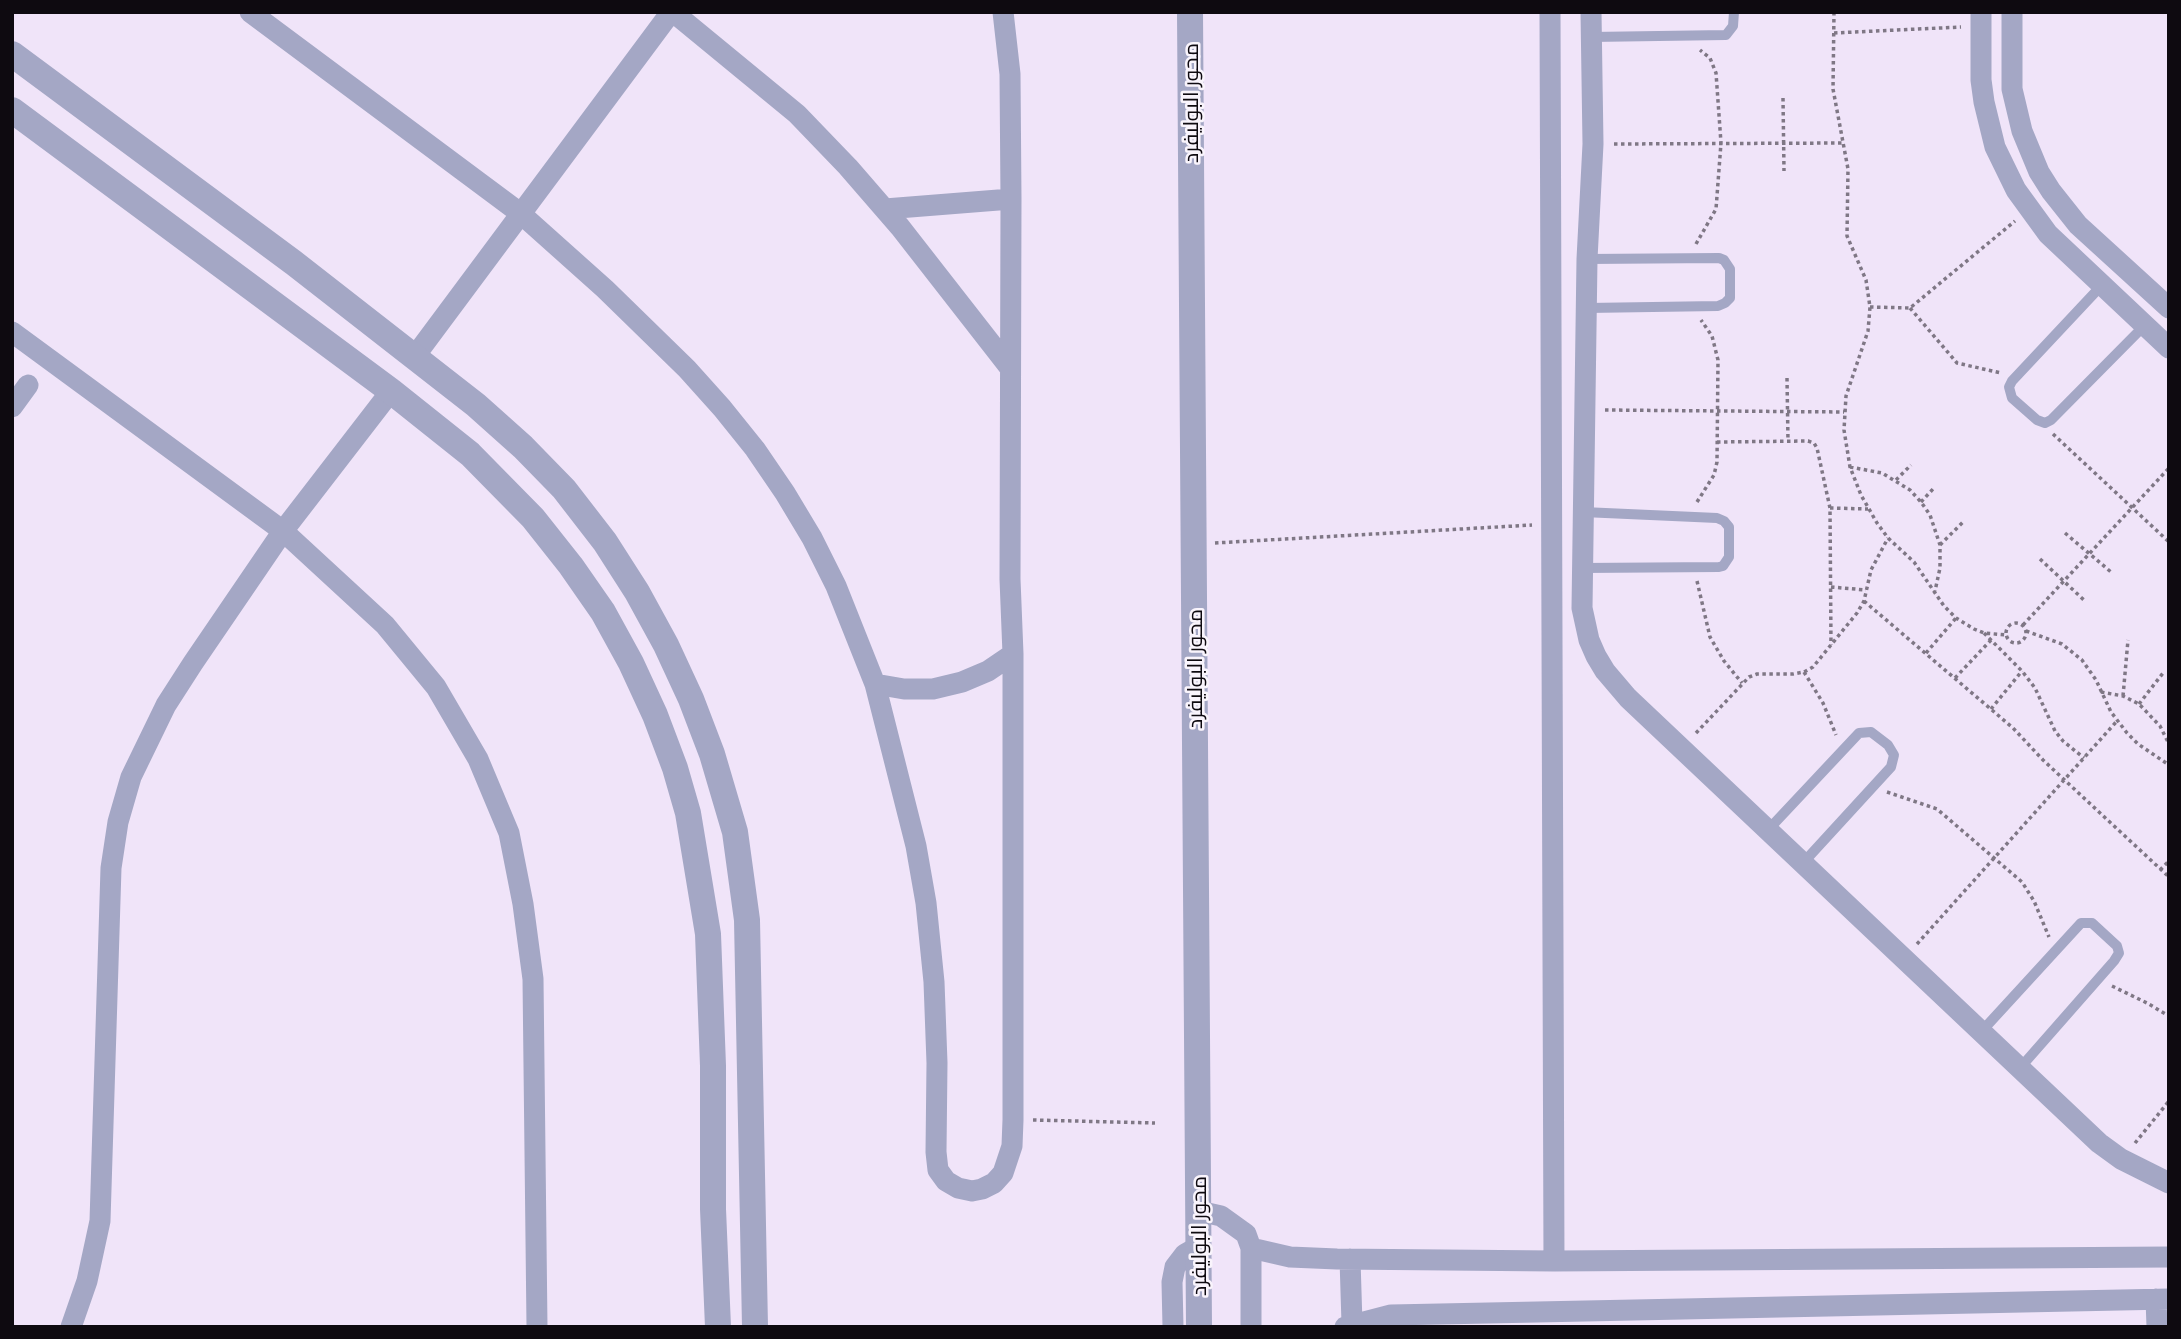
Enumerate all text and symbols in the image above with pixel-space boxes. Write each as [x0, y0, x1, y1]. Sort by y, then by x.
street label: محور البوليفرد [1178, 43, 1204, 163]
street label: محور البوليفرد [1182, 609, 1208, 729]
street label: محور البوليفرد [1186, 1176, 1212, 1296]

